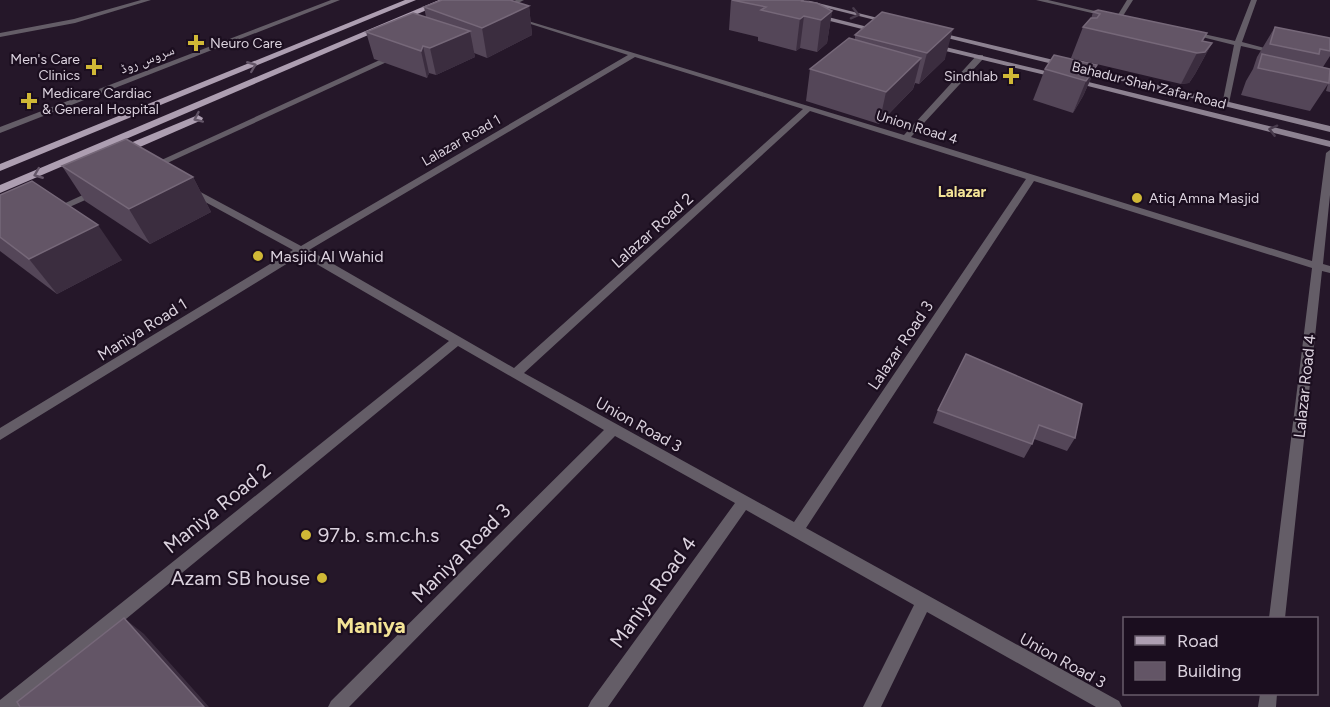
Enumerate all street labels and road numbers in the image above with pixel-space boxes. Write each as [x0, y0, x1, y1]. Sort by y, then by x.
street label: سروس روڈ [118, 41, 177, 78]
street label: Bahadur Shah Zafar Road [1070, 58, 1228, 113]
street label: Union Road 4 [874, 107, 960, 148]
street label: Lalazar Road 1 [419, 111, 504, 170]
street label: Lalazar Road 2 [608, 189, 697, 272]
street label: Maniya Road 1 [94, 294, 191, 365]
street label: Lalazar Road 3 [864, 297, 937, 393]
street label: Lalazar Road 4 [1290, 333, 1319, 439]
street label: Union Road 3 [592, 393, 685, 456]
street label: Maniya Road 2 [159, 458, 275, 558]
street label: Maniya Road 3 [406, 498, 516, 608]
street label: Maniya Road 4 [605, 532, 701, 652]
street label: Union Road 3 [1016, 629, 1109, 692]

